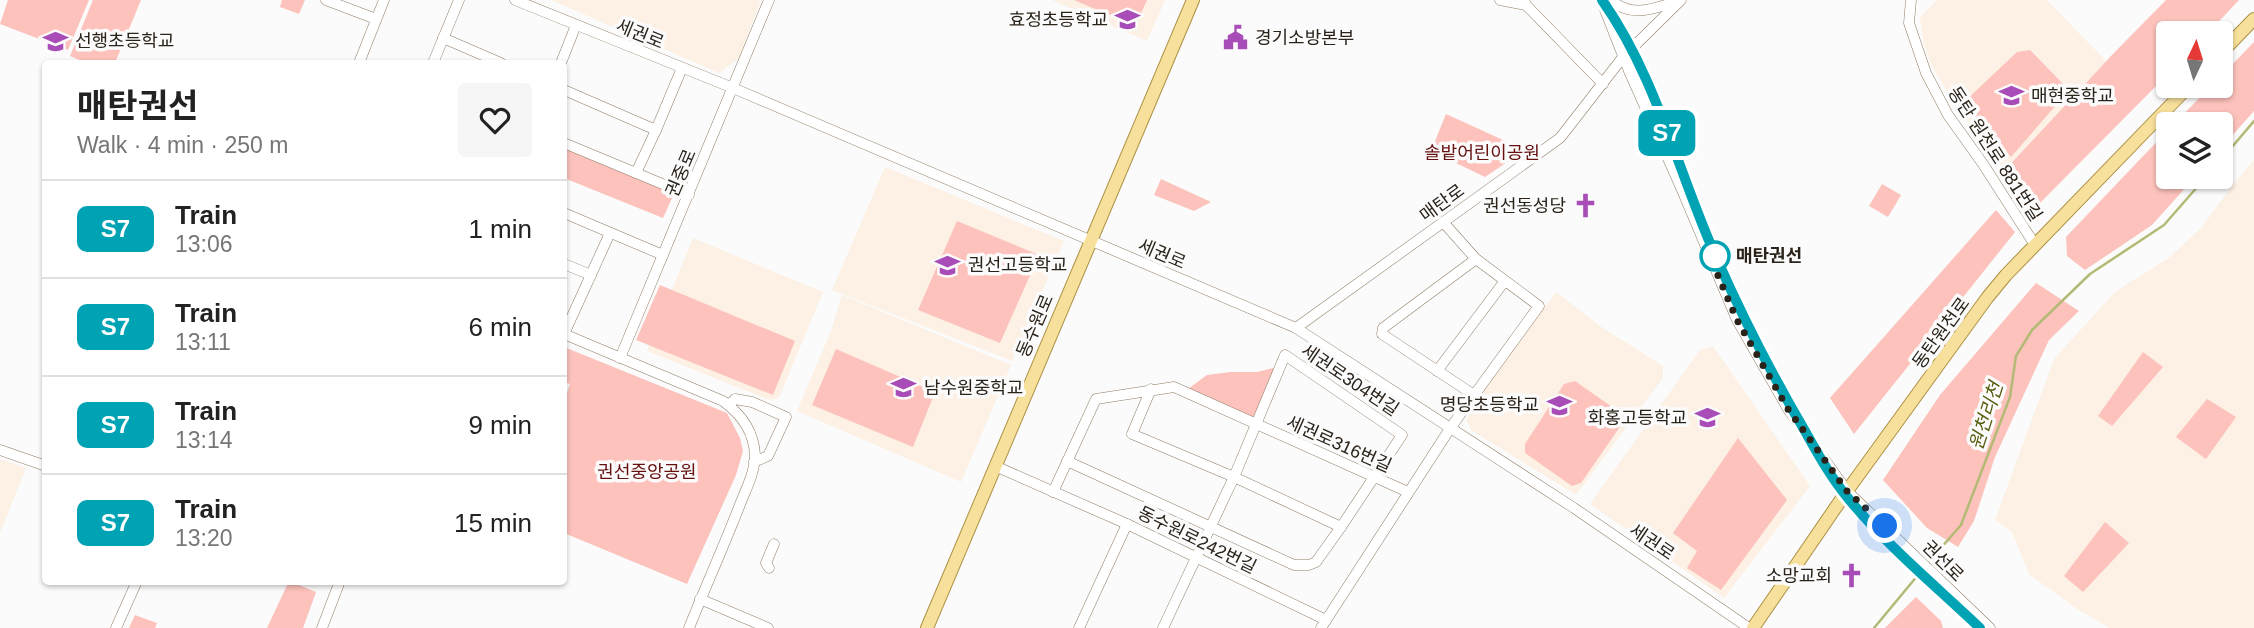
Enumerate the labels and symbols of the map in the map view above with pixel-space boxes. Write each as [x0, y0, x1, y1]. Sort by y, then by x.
school or university icon: 효정초등학교 [1114, 6, 1142, 34]
place label: 효정초등학교 [1009, 10, 1108, 30]
street label: 세권로 [613, 15, 667, 53]
north arrow [2156, 21, 2233, 98]
public building icon: 경기소방본부 [1221, 24, 1249, 52]
school or university icon: 선행초등학교 [41, 27, 69, 55]
place label: 경기소방본부 [1255, 28, 1354, 48]
place label: 선행초등학교 [75, 31, 174, 51]
school or university icon: 매현중학교 [1997, 82, 2025, 110]
street label: 동탄 원천로 881번길 [1944, 83, 2046, 225]
place label: 매현중학교 [2031, 86, 2114, 106]
line badge: S7 [1636, 110, 1698, 156]
park label: 솔밭어린이공원 [1424, 143, 1540, 163]
street label: 권중로 [662, 146, 700, 200]
street label: 매탄로 [1416, 180, 1468, 226]
church icon: 권선동성당 [1572, 192, 1600, 220]
place label: 권선동성당 [1483, 196, 1566, 216]
street label: 세권로 [1135, 235, 1189, 273]
marker: 매탄권선 [1700, 241, 1730, 271]
place label: 매탄권선 [1736, 246, 1802, 266]
school or university icon: 권선고등학교 [934, 251, 962, 279]
place label: 권선고등학교 [968, 255, 1067, 275]
street label: 동수원로 [1013, 292, 1057, 360]
street label: 동탄원천로 [1909, 294, 1973, 372]
street label: 세권로304번길 [1298, 340, 1402, 420]
school or university icon: 남수원중학교 [890, 374, 918, 402]
place label: 남수원중학교 [924, 378, 1023, 398]
water label: 원천리천 [1965, 378, 2007, 452]
school or university icon: 명당초등학교 [1545, 391, 1573, 419]
place label: 명당초등학교 [1440, 395, 1539, 415]
school or university icon: 화홍고등학교 [1693, 404, 1721, 432]
place label: 화홍고등학교 [1588, 408, 1687, 428]
street label: 세권로316번길 [1283, 412, 1395, 476]
park label: 권선중앙공원 [597, 462, 697, 482]
street label: 동수원로242번길 [1134, 503, 1260, 577]
your location [1867, 508, 1902, 543]
street label: 세권로 [1626, 520, 1678, 564]
street label: 권선로 [1918, 536, 1968, 586]
church icon: 소망교회 [1838, 562, 1866, 590]
place label: 소망교회 [1766, 566, 1832, 586]

